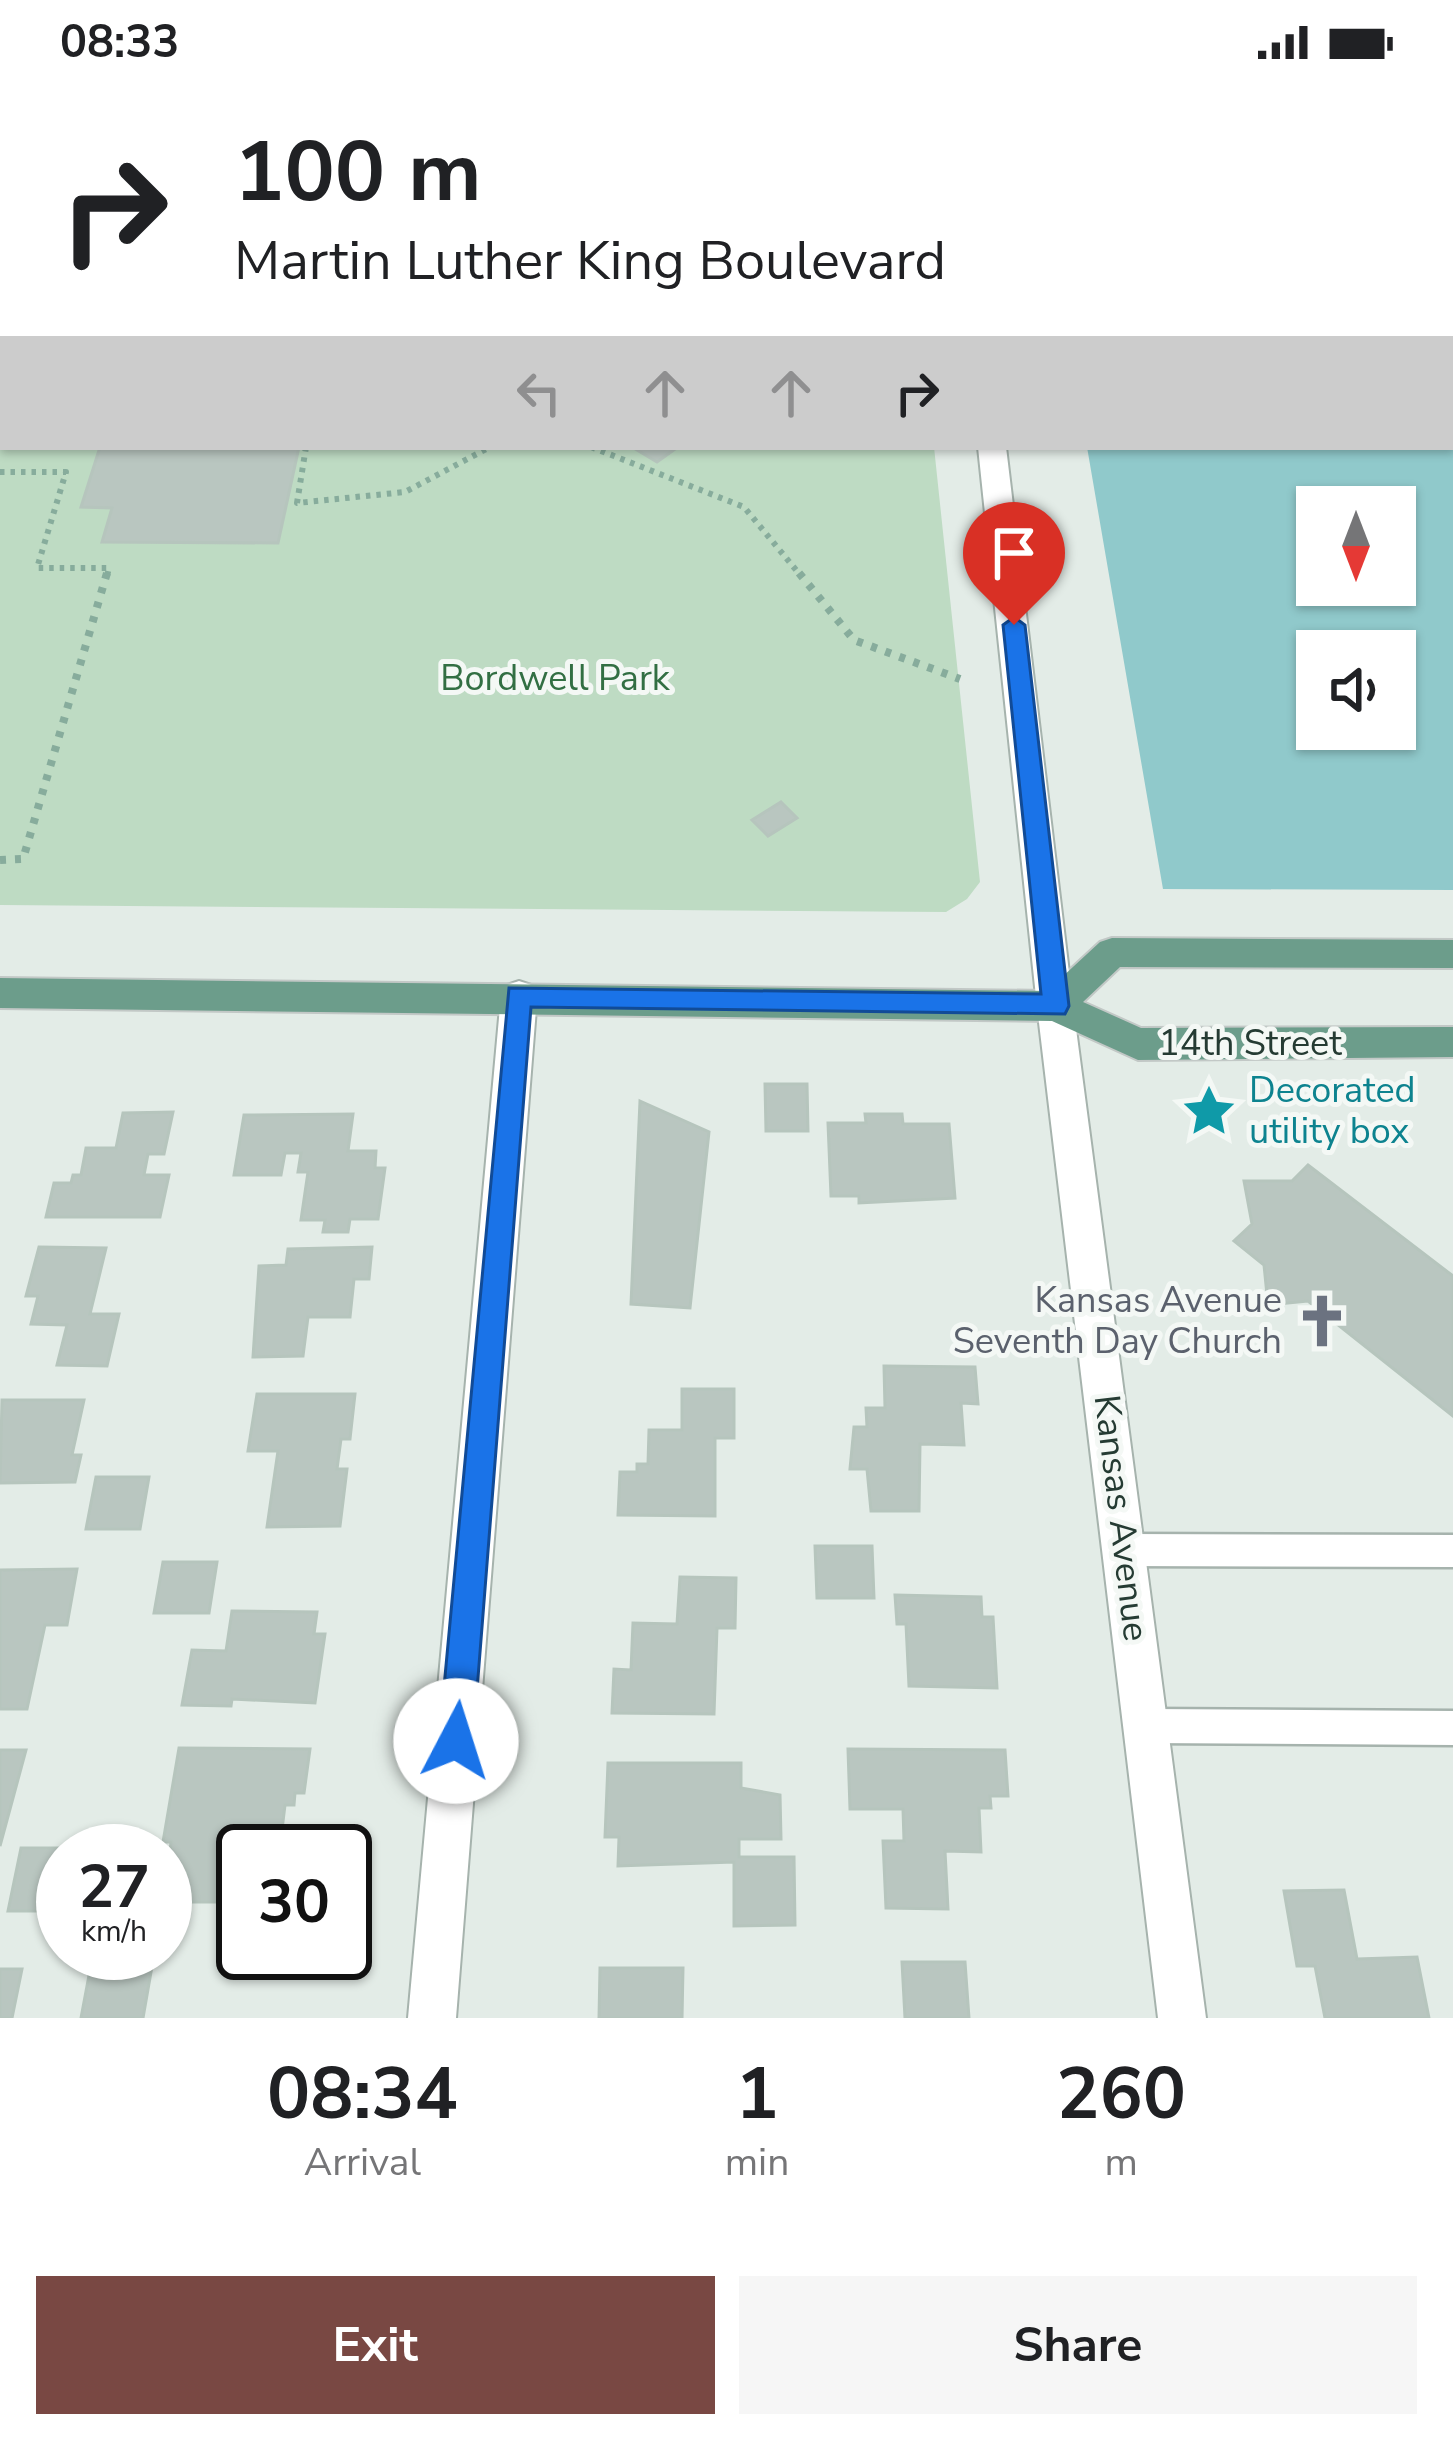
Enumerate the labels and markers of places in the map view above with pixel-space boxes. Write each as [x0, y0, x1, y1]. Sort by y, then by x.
pin [963, 502, 1065, 625]
place label: Decorated utility box [1249, 1066, 1416, 1156]
place icon: Decorated utility box [1180, 1082, 1238, 1140]
place label: Kansas Avenue Seventh Day Church [953, 1276, 1282, 1366]
church icon: Kansas Avenue Seventh Day Church [1293, 1292, 1351, 1350]

